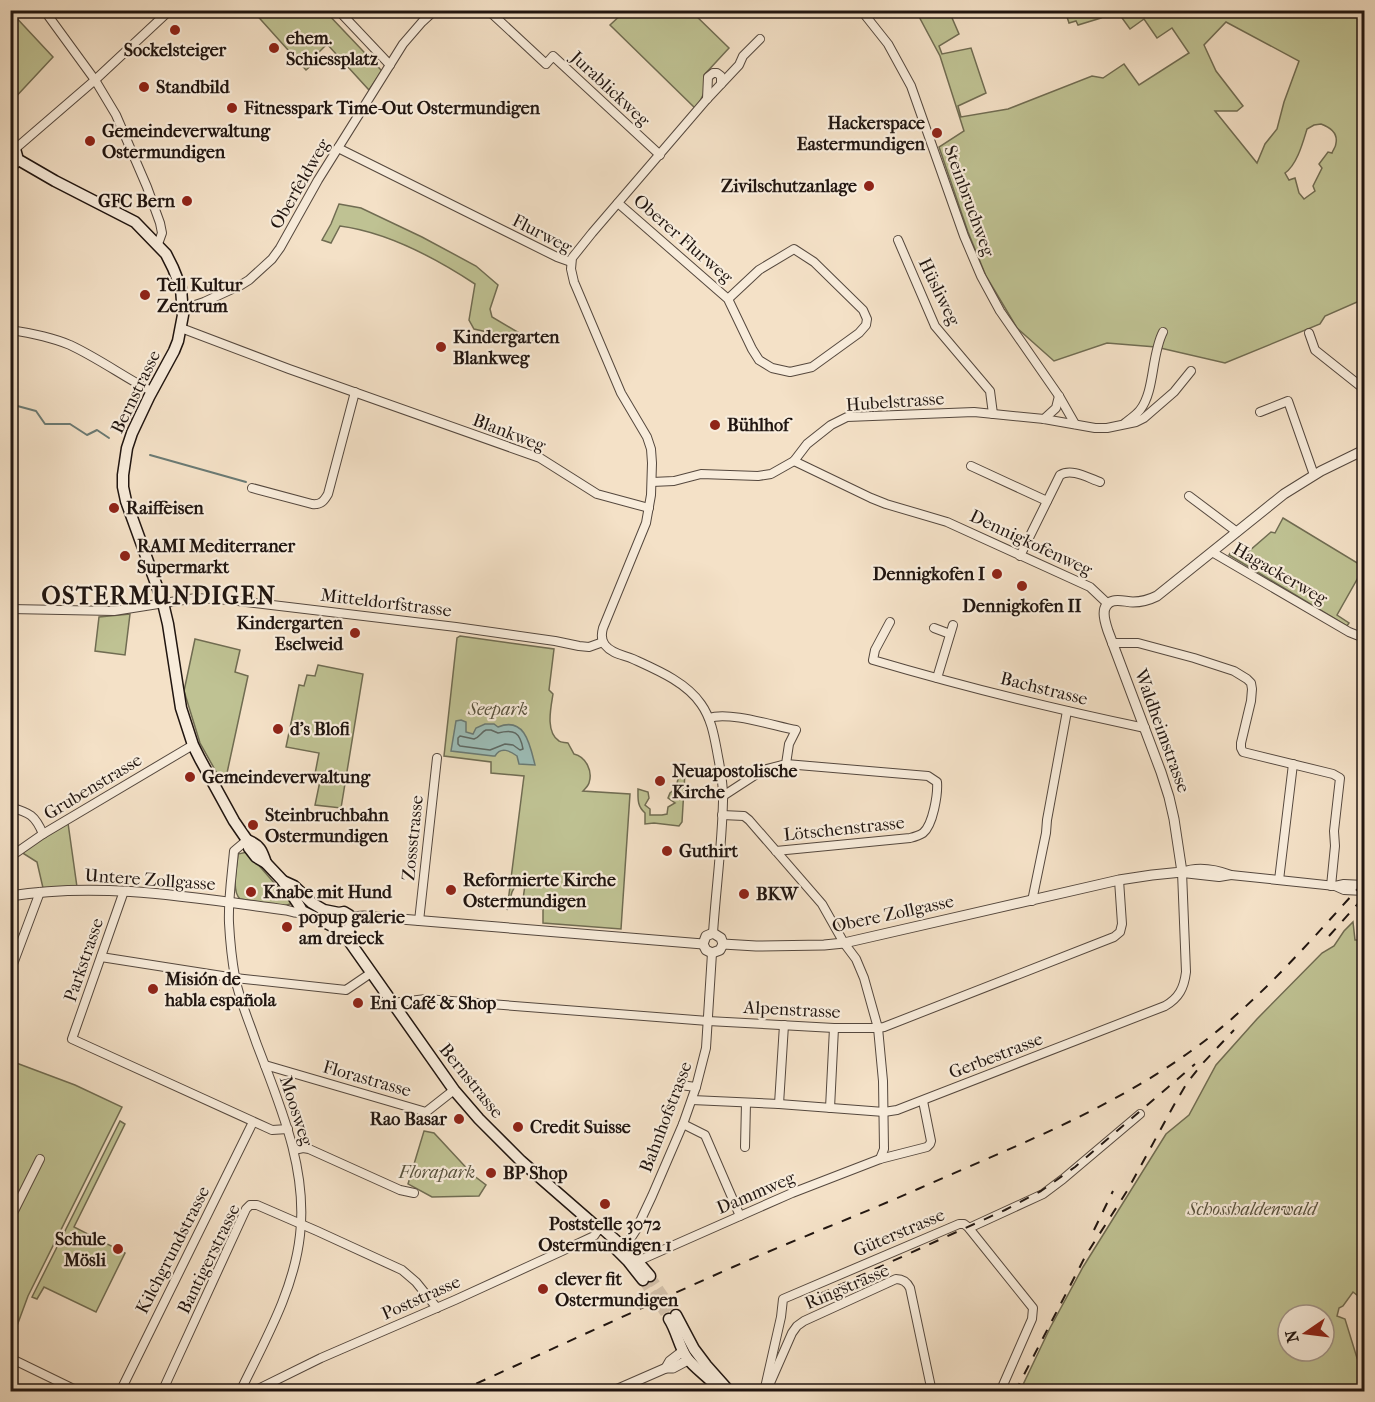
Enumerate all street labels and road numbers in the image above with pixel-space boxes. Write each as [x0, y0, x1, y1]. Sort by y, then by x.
street label: Jurablickweg [565, 46, 654, 131]
street label: Oberfeldweg [266, 135, 334, 233]
street label: Steinbruchweg [939, 143, 999, 260]
street label: Oberer Flurweg [629, 190, 737, 288]
street label: Flurweg [509, 210, 576, 258]
street label: Hüsliweg [914, 255, 964, 329]
street label: Bernstrasse [107, 347, 165, 437]
street label: Hubelstrasse [845, 388, 945, 416]
street label: Blankweg [470, 410, 549, 457]
street label: Dennigkofenweg [966, 505, 1096, 581]
street label: Hagackerweg [1229, 539, 1331, 610]
street label: Mitteldorfstrasse [319, 585, 453, 621]
street label: Waldheimstrasse [1130, 665, 1194, 796]
street label: Bachstrasse [998, 668, 1090, 710]
street label: Grubenstrasse [40, 749, 146, 824]
street label: Zossstrasse [398, 794, 428, 882]
street label: Lötschenstrasse [782, 812, 906, 846]
street label: Untere Zollgasse [84, 865, 216, 895]
street label: Obere Zollgasse [830, 891, 956, 937]
street label: Parkstrasse [60, 915, 108, 1005]
street label: Alpenstrasse [742, 997, 841, 1023]
street label: Gerbestrasse [946, 1028, 1046, 1084]
street label: Bernstrasse [435, 1039, 508, 1123]
street label: Florastrasse [320, 1056, 414, 1102]
street label: Bahnhofstrasse [635, 1059, 697, 1175]
street label: Moosweg [275, 1073, 317, 1149]
street label: Dammweg [714, 1167, 799, 1219]
street label: Kilchgrundstrasse [132, 1183, 214, 1317]
street label: Bantigerstrasse [173, 1201, 245, 1317]
street label: Güterstrasse [850, 1204, 948, 1262]
street label: Ringstrasse [802, 1260, 892, 1314]
street label: Poststrasse [378, 1271, 464, 1325]

